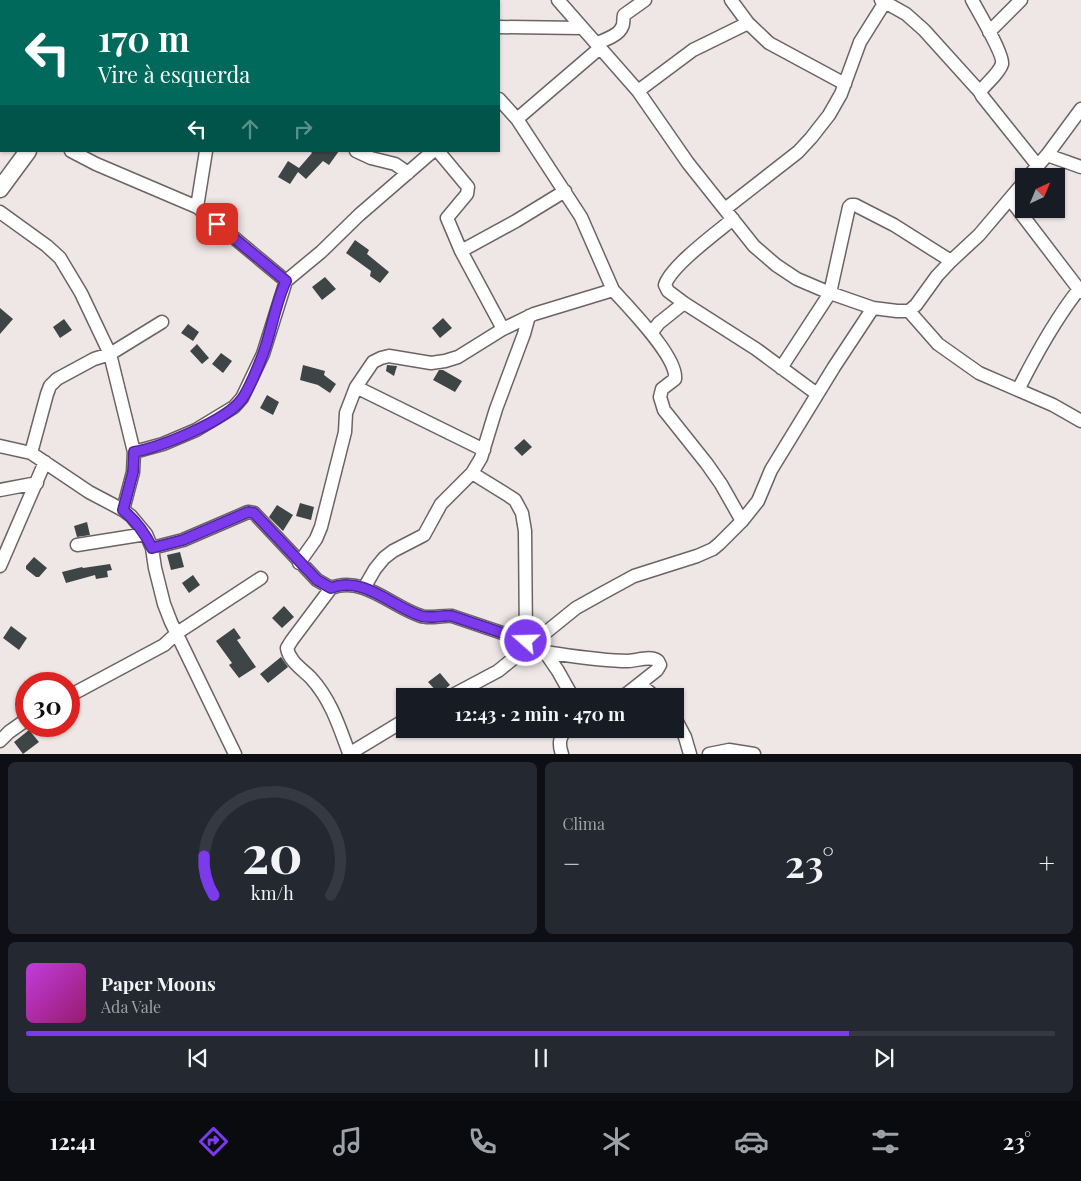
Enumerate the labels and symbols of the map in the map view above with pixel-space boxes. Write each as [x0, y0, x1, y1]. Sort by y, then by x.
north arrow [1015, 168, 1065, 218]
pin [196, 203, 238, 245]
position arrow [499, 614, 551, 666]
speed limit sign: 30 [15, 672, 80, 737]

